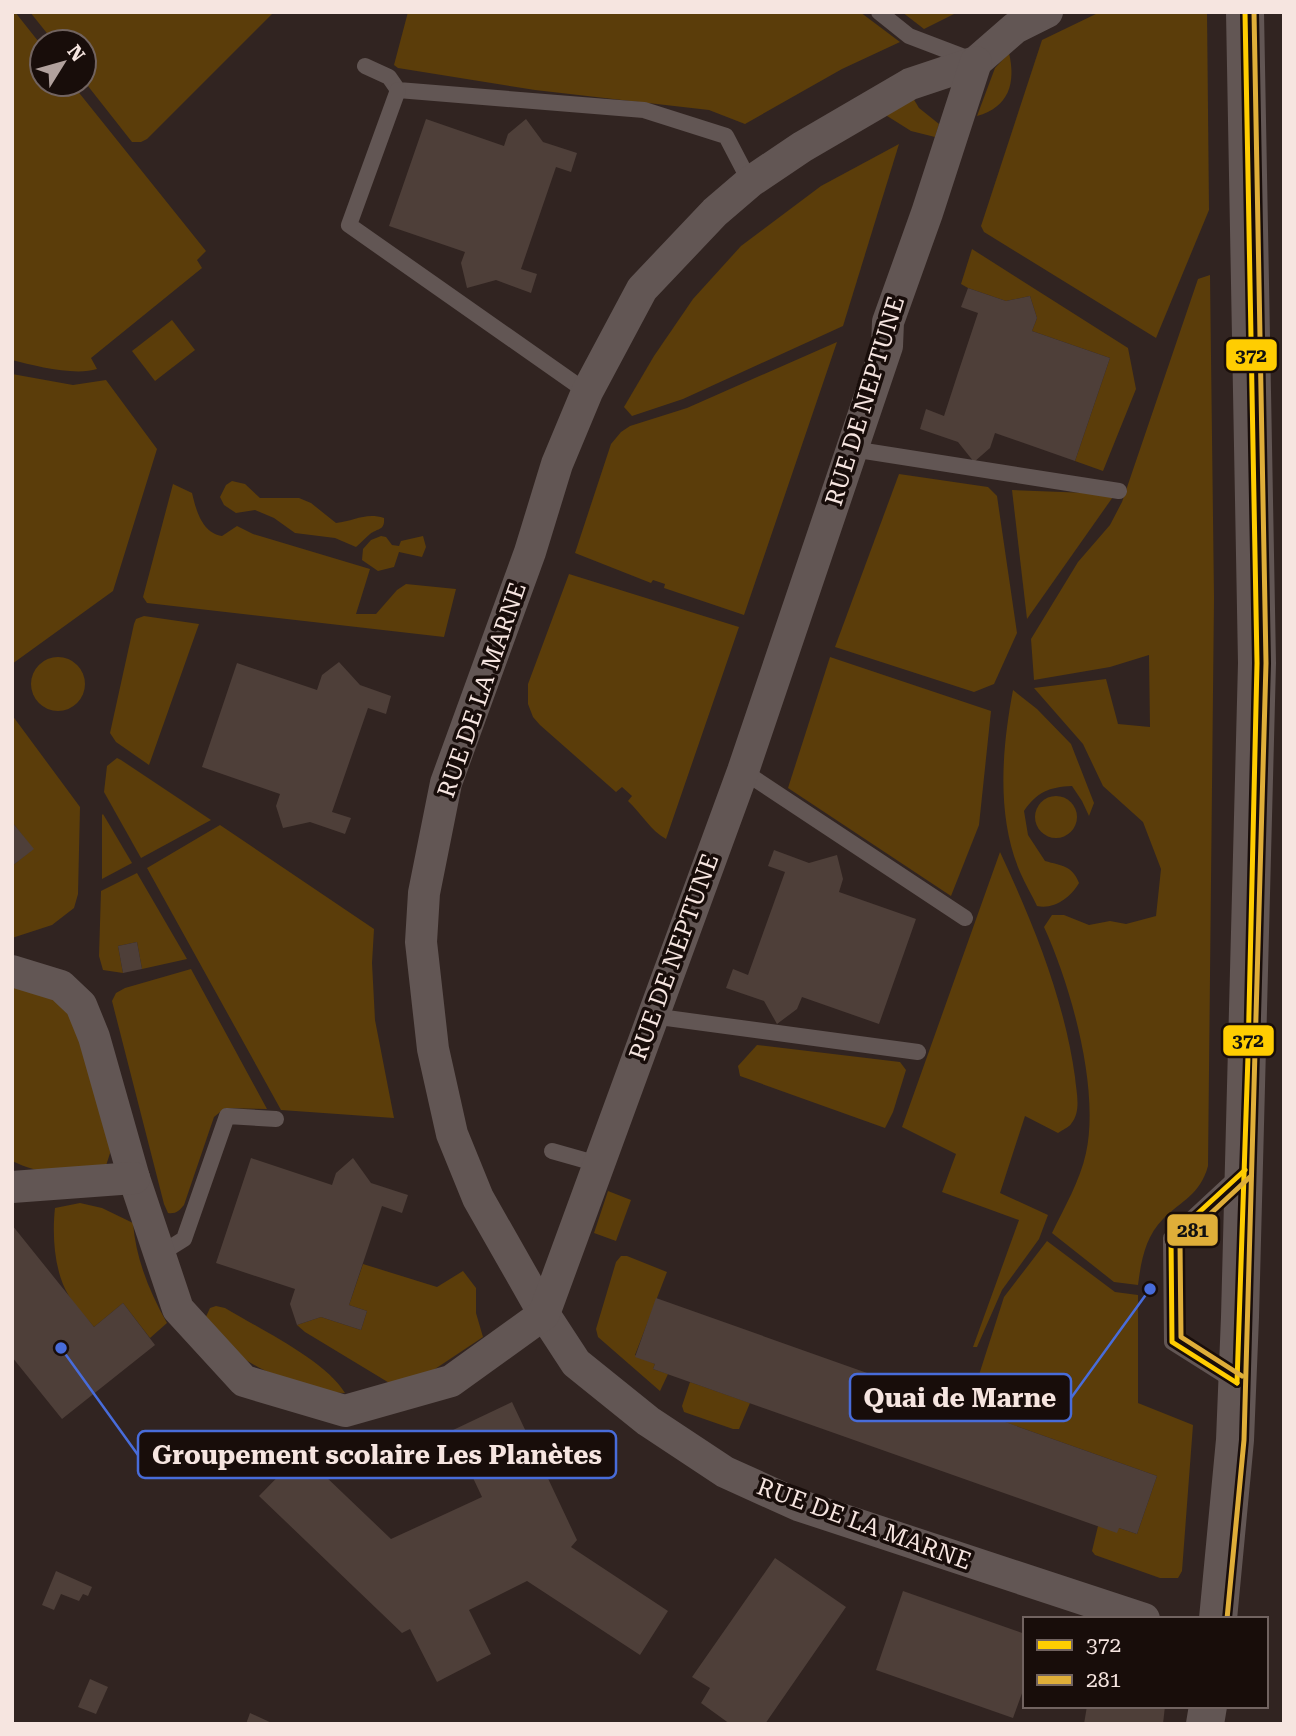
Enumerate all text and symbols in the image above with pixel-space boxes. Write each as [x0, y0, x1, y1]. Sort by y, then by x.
north arrow [28, 28, 98, 98]
text: N [63, 40, 90, 66]
street label: RUE DE NEPTUNE [820, 293, 910, 509]
line badge: 372 [1225, 338, 1278, 372]
text: 372 [1235, 344, 1267, 367]
street label: RUE DE LA MARNE [432, 579, 532, 801]
street label: RUE DE NEPTUNE [624, 850, 724, 1064]
line badge: 372 [1222, 1024, 1275, 1057]
text: 372 [1232, 1029, 1264, 1052]
line badge: 281 [1166, 1213, 1219, 1247]
text: 281 [1177, 1219, 1209, 1242]
callout: Quai de Marne [850, 1374, 1071, 1421]
text: Quai de Marne [864, 1383, 1056, 1413]
callout: Groupement scolaire Les Planètes [138, 1431, 616, 1478]
text: Groupement scolaire Les Planètes [152, 1440, 602, 1470]
street label: RUE DE LA MARNE [753, 1472, 975, 1576]
legend [1023, 1617, 1268, 1708]
text: 372 [1086, 1633, 1121, 1657]
text: 281 [1086, 1668, 1121, 1692]

